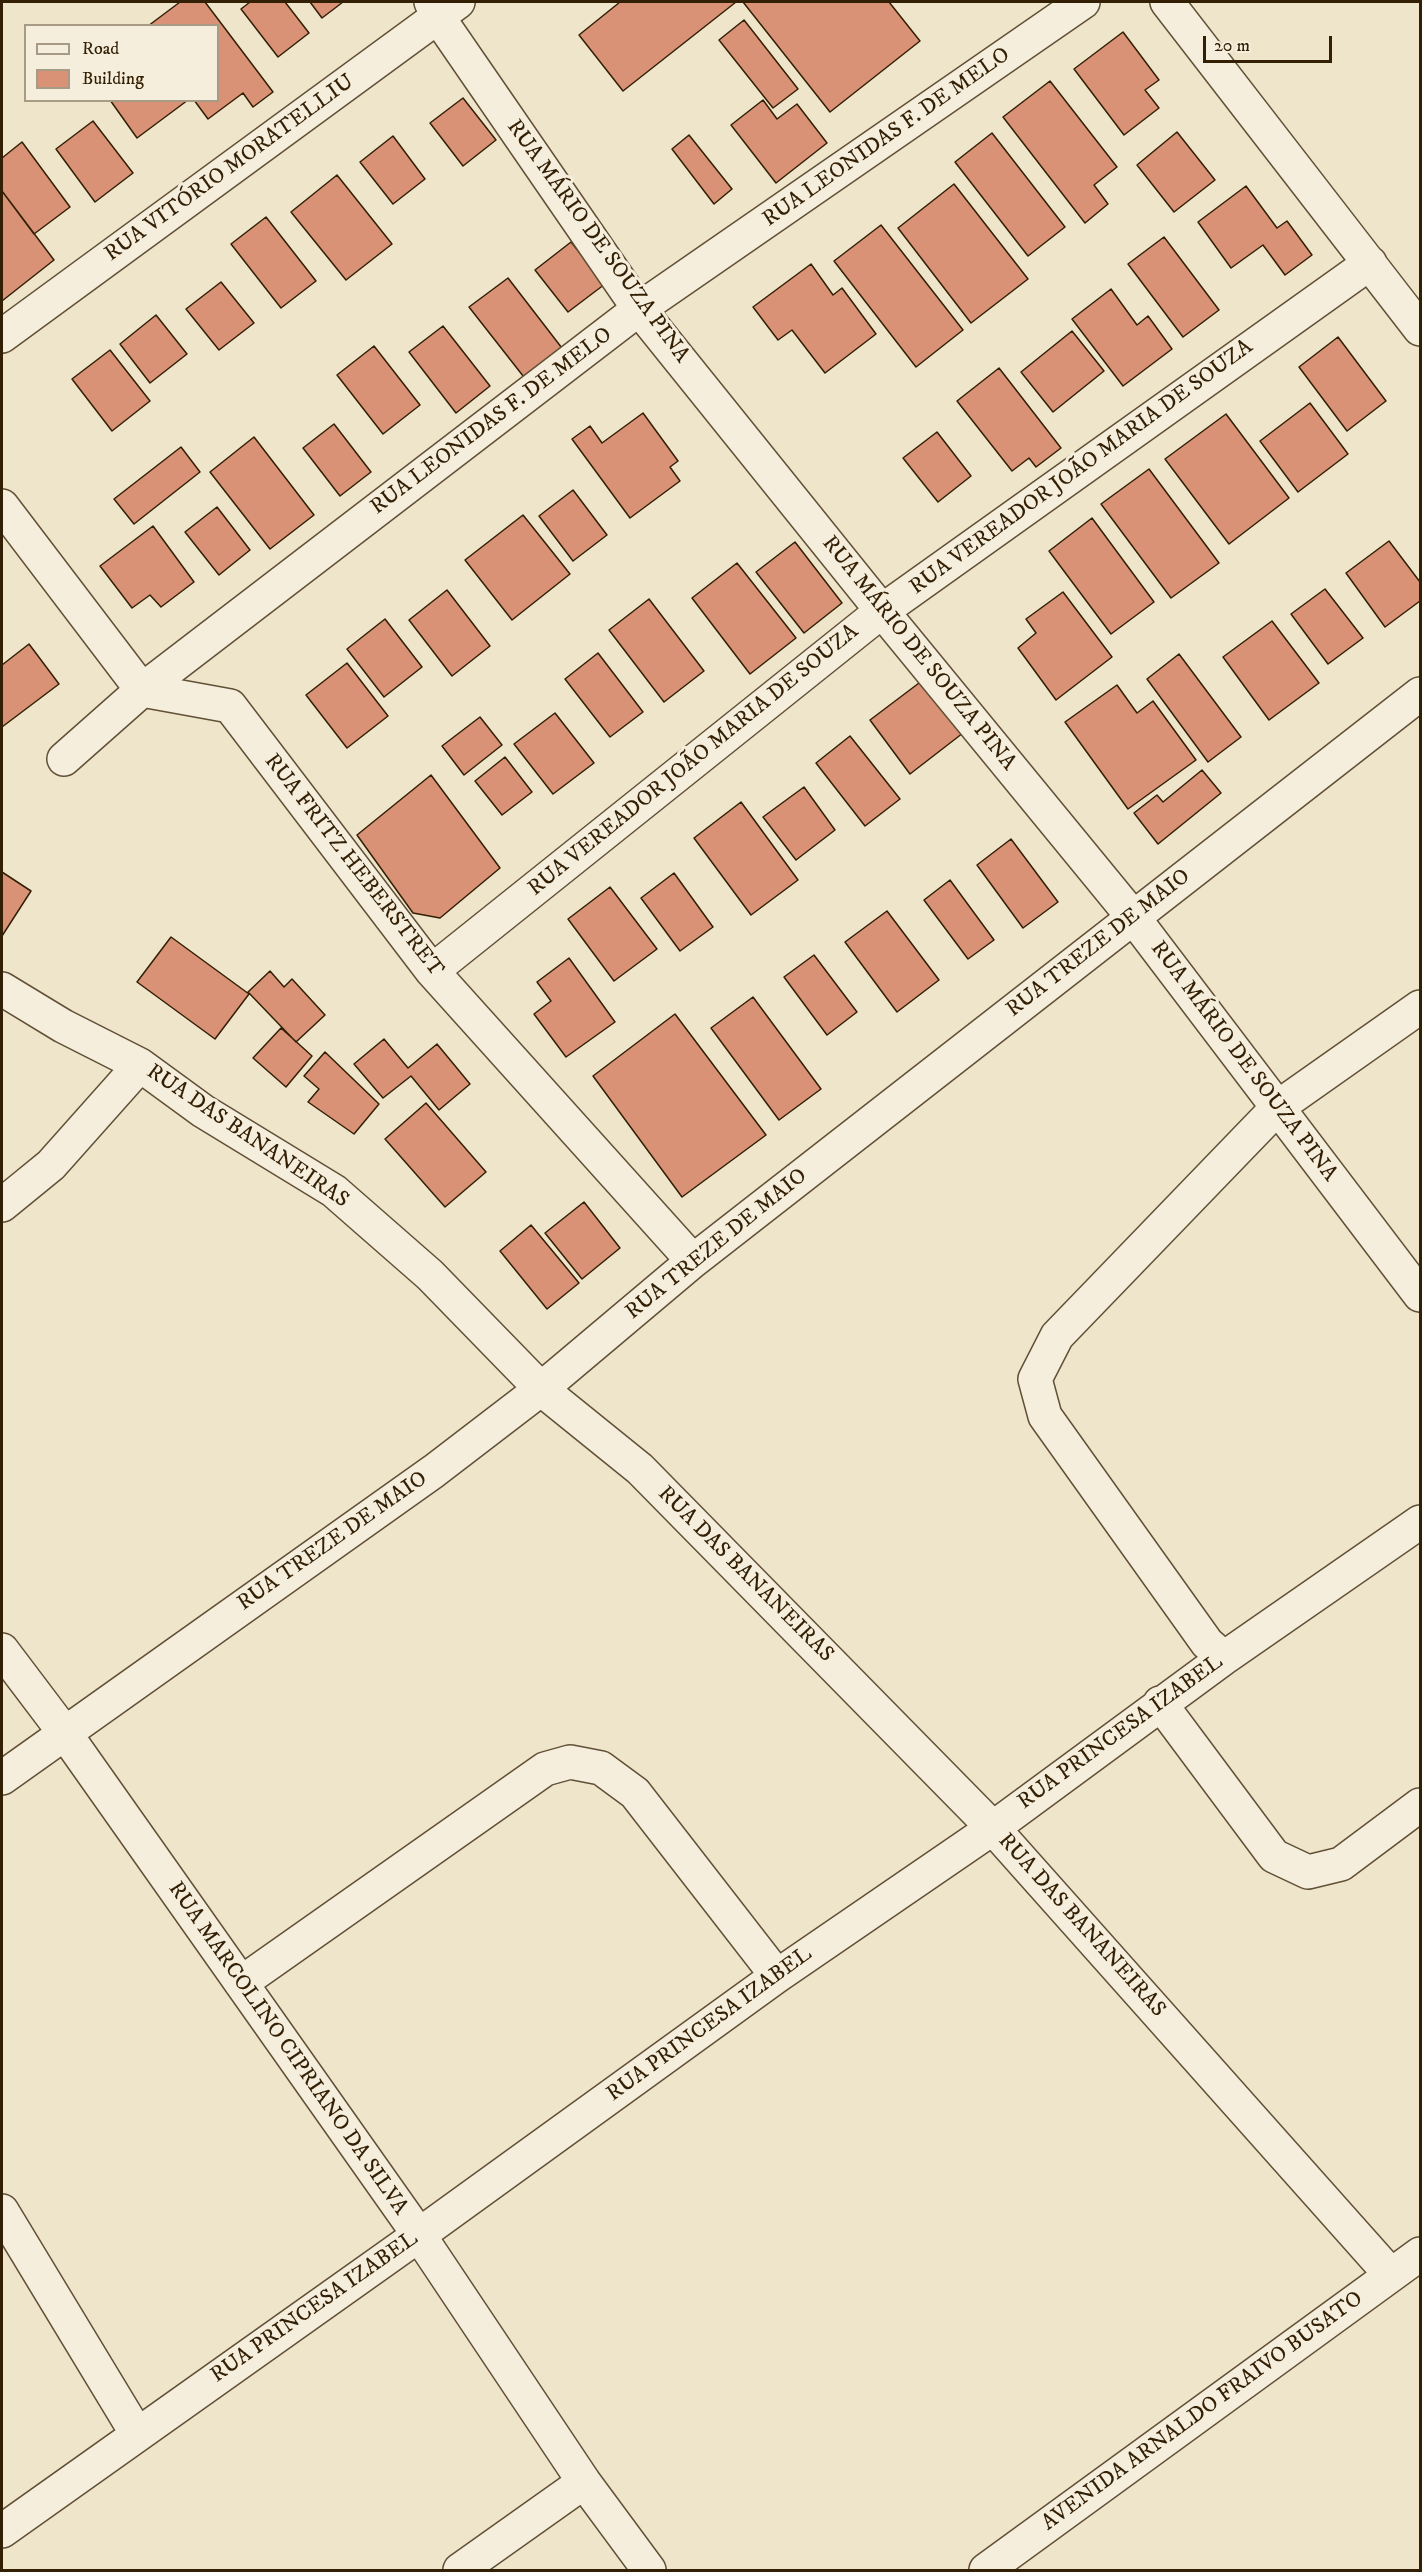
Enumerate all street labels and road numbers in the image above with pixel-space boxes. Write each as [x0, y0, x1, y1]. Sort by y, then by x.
street label: RUA LEONIDAS F. DE MELO [758, 42, 1016, 234]
street label: RUA VITÓRIO MORATELLIU [100, 70, 360, 268]
street label: RUA MÁRIO DE SOUZA PINA [500, 115, 694, 369]
street label: RUA LEONIDAS F. DE MELO [366, 323, 618, 521]
street label: RUA VEREADOR JOÃO MARIA DE SOUZA [905, 335, 1259, 601]
street label: RUA MÁRIO DE SOUZA PINA [815, 531, 1021, 777]
street label: RUA VEREADOR JOÃO MARIA DE SOUZA [523, 619, 865, 903]
street label: RUA FRITZ HEBERSTRET [258, 749, 448, 983]
street label: RUA TREZE DE MAIO [1002, 864, 1196, 1024]
street label: RUA MÁRIO DE SOUZA PINA [1144, 937, 1342, 1187]
street label: RUA DAS BANANEIRAS [141, 1059, 353, 1215]
street label: RUA TREZE DE MAIO [621, 1164, 813, 1326]
street label: RUA TREZE DE MAIO [233, 1466, 433, 1618]
street label: RUA DAS BANANEIRAS [651, 1481, 839, 1669]
street label: RUA PRINCESA IZABEL [1013, 1650, 1229, 1816]
street label: RUA DAS BANANEIRAS [991, 1829, 1171, 2023]
street label: RUA MARCOLINO CIPRIANO DA SILVA [161, 1877, 413, 2221]
street label: RUA PRINCESA IZABEL [602, 1942, 818, 2108]
street label: RUA PRINCESA IZABEL [206, 2226, 424, 2390]
street label: AVENIDA ARNALDO FRAIVO BUSATO [1037, 2287, 1369, 2537]

